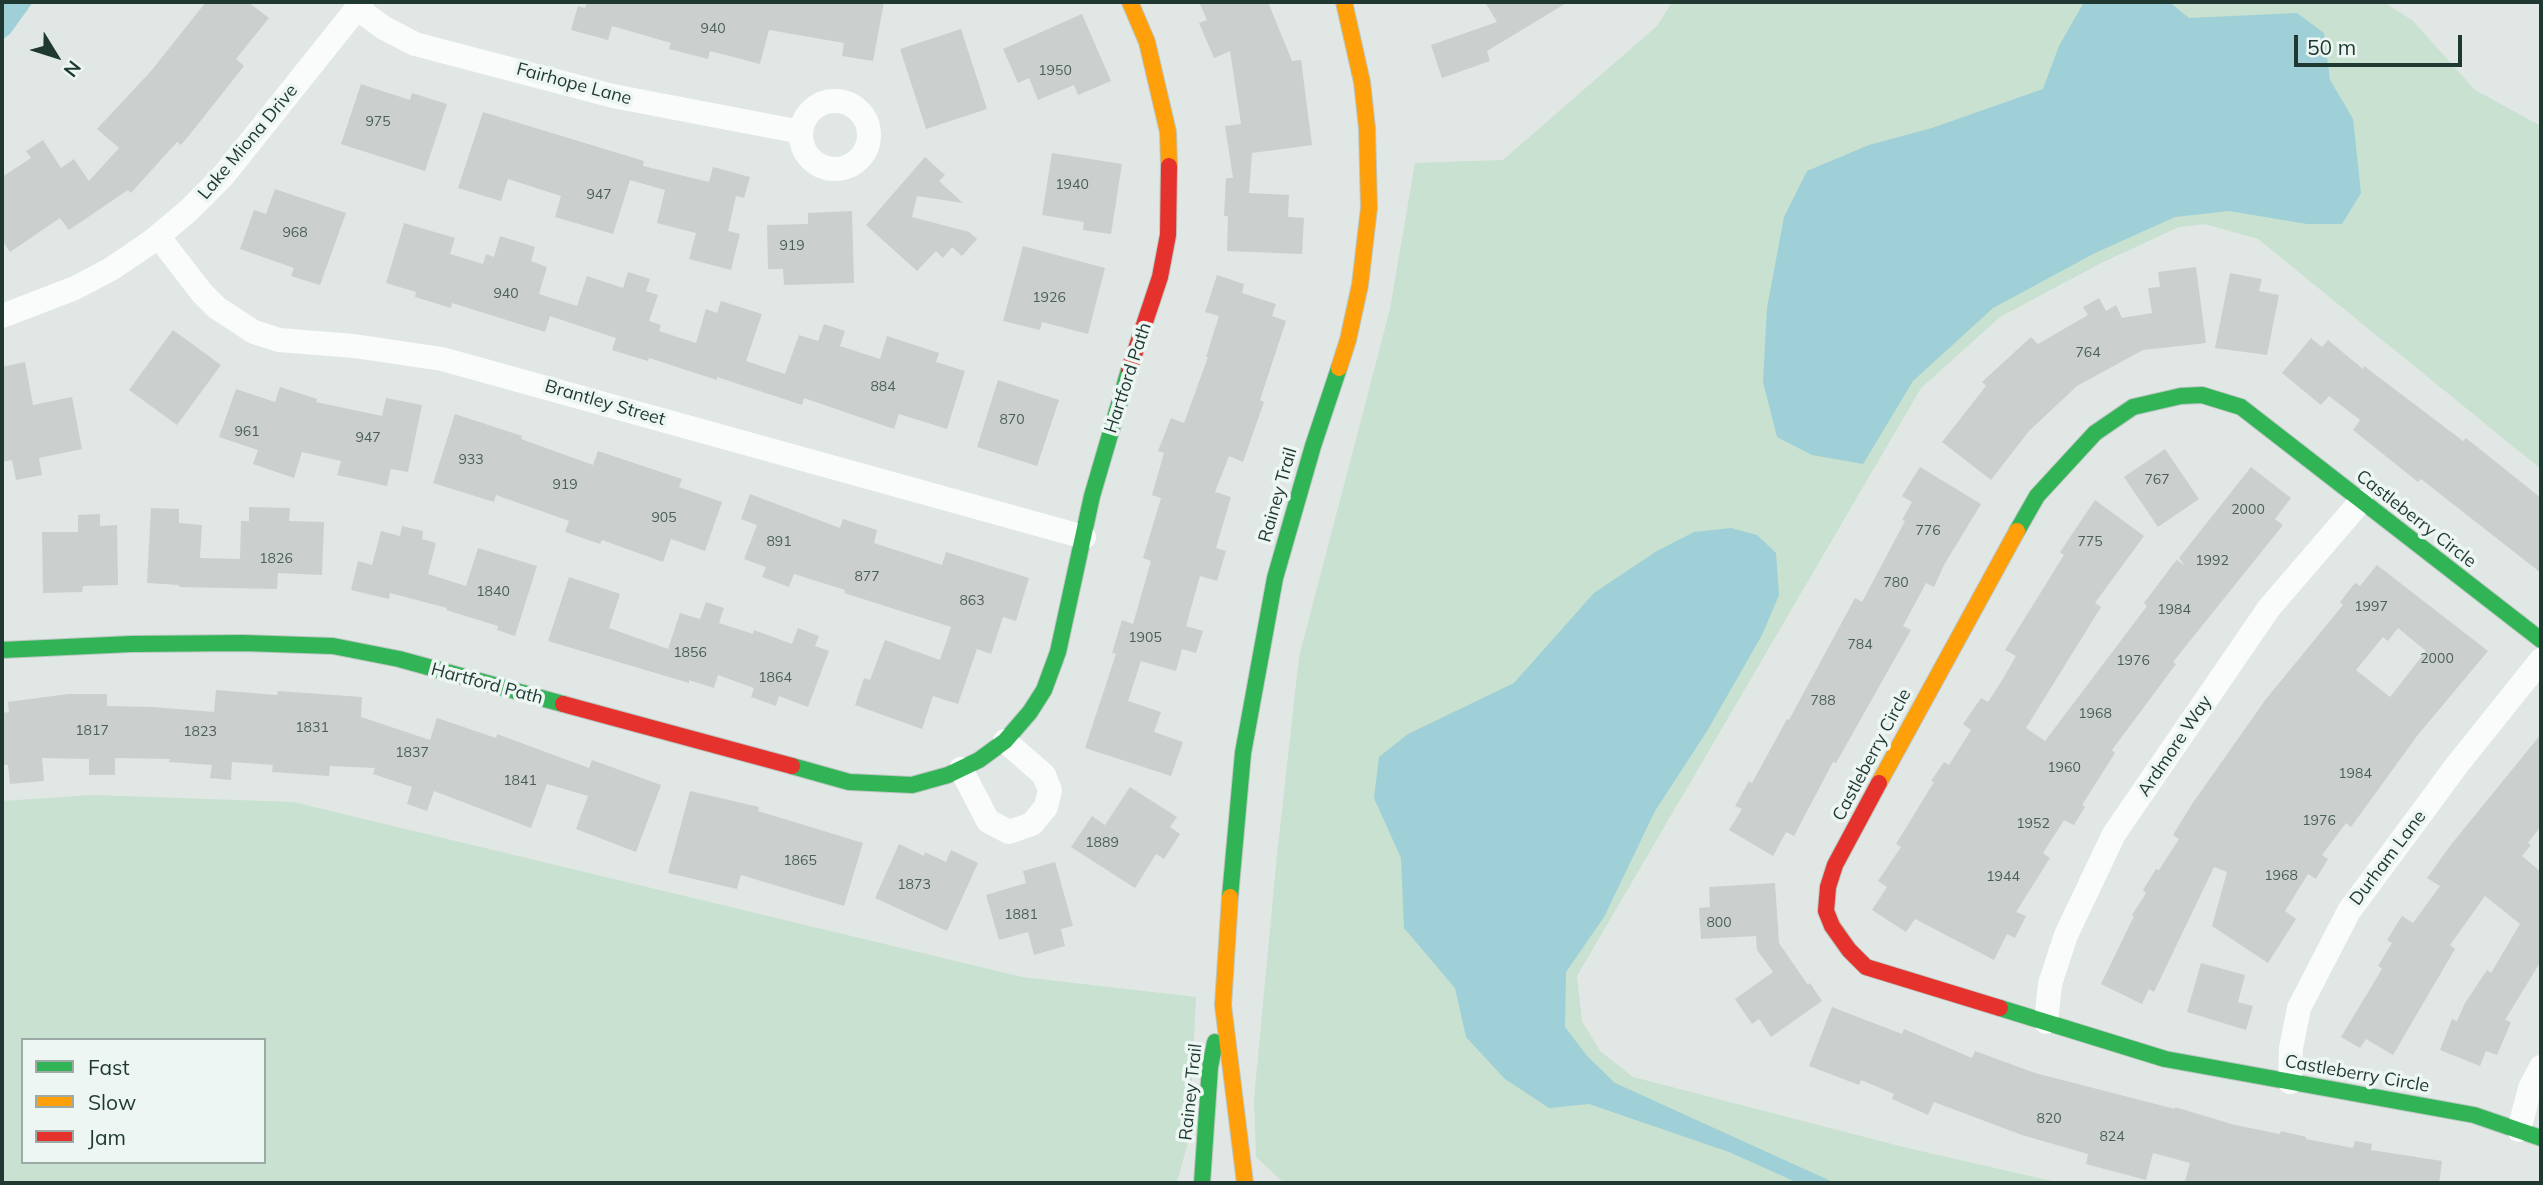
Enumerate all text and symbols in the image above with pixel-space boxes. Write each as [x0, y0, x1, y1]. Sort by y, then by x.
north arrow [21, 21, 91, 91]
house number: 940 [700, 21, 726, 37]
scale bar [2298, 21, 2466, 65]
text: 50 m [2307, 34, 2356, 60]
text: N [59, 56, 86, 82]
street label: Fairhope Lane [514, 58, 634, 110]
house number: 1950 [1038, 63, 1072, 79]
street label: Lake Miona Drive [194, 80, 302, 204]
house number: 975 [365, 114, 391, 130]
house number: 1940 [1055, 177, 1089, 193]
house number: 947 [586, 187, 612, 203]
house number: 968 [282, 225, 308, 241]
house number: 919 [779, 238, 805, 254]
house number: 940 [493, 286, 519, 302]
house number: 1926 [1032, 290, 1066, 306]
street label: Hartford Path [1100, 320, 1156, 436]
house number: 764 [2075, 345, 2101, 361]
street label: Brantley Street [542, 375, 668, 431]
house number: 884 [870, 379, 896, 395]
house number: 870 [999, 412, 1025, 428]
house number: 961 [234, 424, 260, 440]
house number: 947 [355, 430, 381, 446]
street label: Rainey Trail [1254, 445, 1302, 545]
house number: 933 [458, 452, 484, 468]
street label: Castleberry Circle [2352, 465, 2480, 573]
house number: 767 [2144, 472, 2170, 488]
house number: 919 [552, 477, 578, 493]
house number: 2000 [2231, 502, 2265, 518]
house number: 905 [651, 510, 677, 526]
house number: 776 [1915, 523, 1941, 539]
house number: 891 [766, 534, 792, 550]
house number: 775 [2077, 534, 2103, 550]
house number: 1826 [259, 551, 293, 567]
house number: 1992 [2195, 553, 2229, 569]
house number: 877 [854, 569, 880, 585]
house number: 780 [1883, 575, 1909, 591]
house number: 1840 [476, 584, 510, 600]
house number: 863 [959, 593, 985, 609]
house number: 1997 [2354, 599, 2388, 615]
house number: 1984 [2157, 602, 2191, 618]
house number: 1905 [1128, 630, 1162, 646]
house number: 784 [1847, 637, 1873, 653]
house number: 1856 [673, 645, 707, 661]
house number: 2000 [2420, 651, 2454, 667]
house number: 1976 [2116, 653, 2150, 669]
street label: Hartford Path [429, 659, 545, 709]
house number: 1864 [758, 670, 792, 686]
street label: Castleberry Circle [1828, 685, 1916, 825]
street label: Ardmore Way [2133, 692, 2217, 800]
house number: 788 [1810, 693, 1836, 709]
house number: 1968 [2078, 706, 2112, 722]
house number: 1831 [295, 720, 329, 736]
house number: 1817 [75, 723, 109, 739]
house number: 1823 [183, 724, 217, 740]
house number: 1837 [395, 745, 429, 761]
house number: 1960 [2047, 760, 2081, 776]
house number: 1984 [2338, 766, 2372, 782]
house number: 1841 [503, 773, 537, 789]
street label: Durham Lane [2345, 806, 2431, 910]
house number: 1976 [2302, 813, 2336, 829]
house number: 1952 [2016, 816, 2050, 832]
house number: 1889 [1085, 835, 1119, 851]
house number: 1865 [783, 853, 817, 869]
house number: 1968 [2264, 868, 2298, 884]
house number: 1944 [1986, 869, 2020, 885]
house number: 1873 [897, 877, 931, 893]
house number: 1881 [1004, 907, 1038, 923]
house number: 800 [1706, 915, 1732, 931]
legend [21, 1038, 266, 1164]
street label: Rainey Trail [1175, 1042, 1207, 1142]
street label: Castleberry Circle [2283, 1051, 2431, 1097]
text: Fast [88, 1054, 130, 1080]
text: Slow [88, 1089, 136, 1115]
house number: 820 [2036, 1111, 2062, 1127]
text: Jam [88, 1124, 126, 1150]
house number: 824 [2099, 1129, 2125, 1145]

